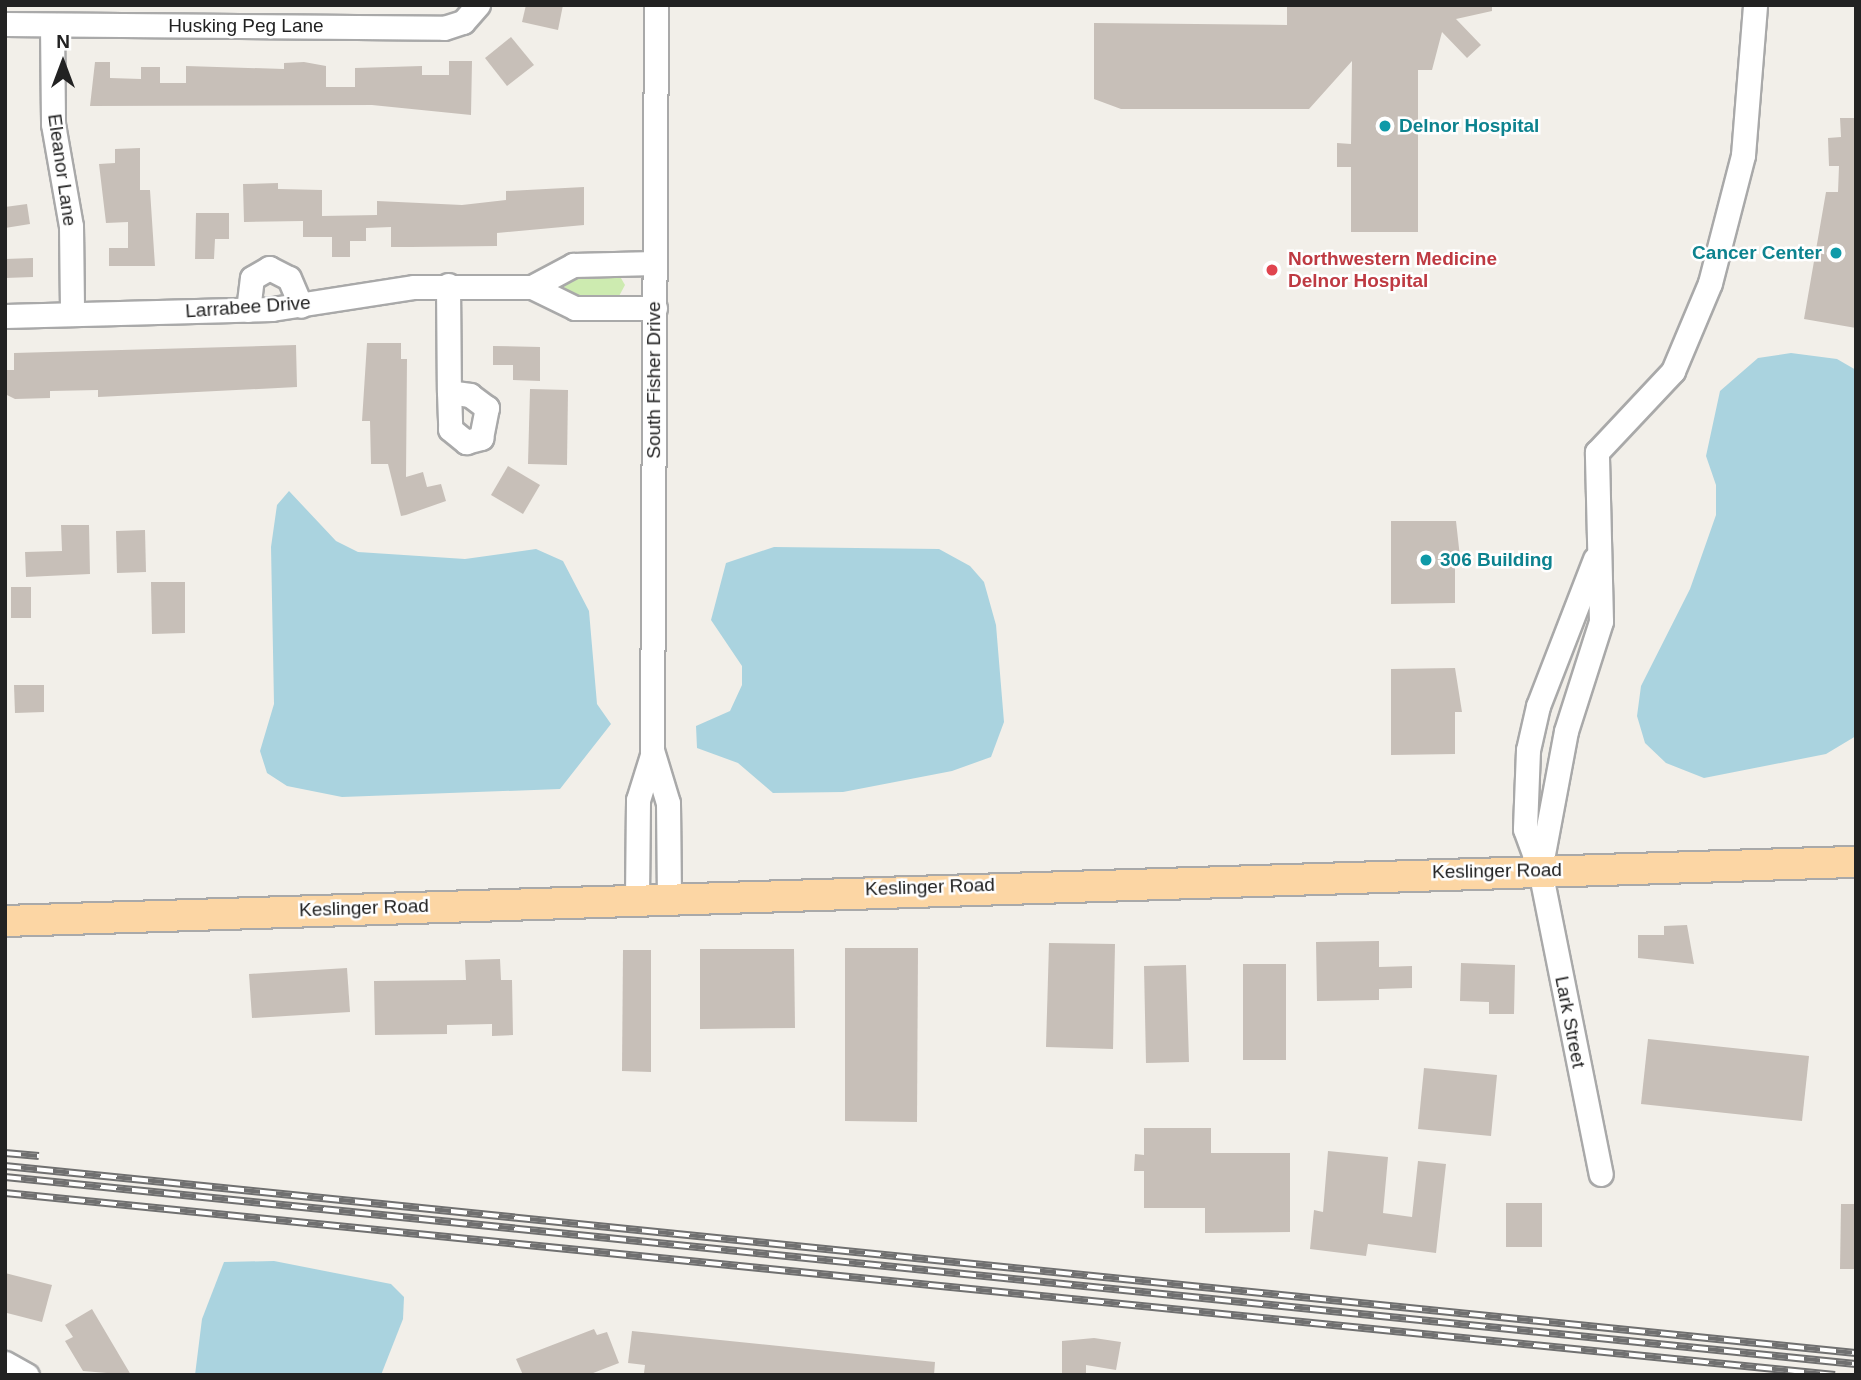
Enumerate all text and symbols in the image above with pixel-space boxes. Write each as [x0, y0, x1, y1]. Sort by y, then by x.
street label: Husking Peg Lane [168, 15, 324, 37]
north arrow [28, 28, 98, 98]
text: N [56, 31, 70, 52]
street label: Eleanor Lane [43, 112, 81, 228]
place label: Delnor Hospital [1399, 115, 1539, 137]
marker: Delnor Hospital [1377, 118, 1393, 134]
place label: Cancer Center [1692, 242, 1822, 264]
marker: Cancer Center [1828, 245, 1844, 261]
place label: Northwestern Medicine Delnor Hospital [1288, 248, 1497, 292]
marker: Northwestern Medicine Delnor Hospital [1262, 260, 1282, 280]
street label: Larrabee Drive [185, 291, 311, 323]
street label: South Fisher Drive [643, 301, 665, 459]
place label: 306 Building [1440, 549, 1553, 571]
marker: 306 Building [1418, 552, 1434, 568]
street label: Keslinger Road [1432, 858, 1562, 884]
street label: Keslinger Road [865, 873, 995, 901]
street label: Keslinger Road [299, 894, 429, 922]
street label: Lark Street [1550, 974, 1590, 1070]

